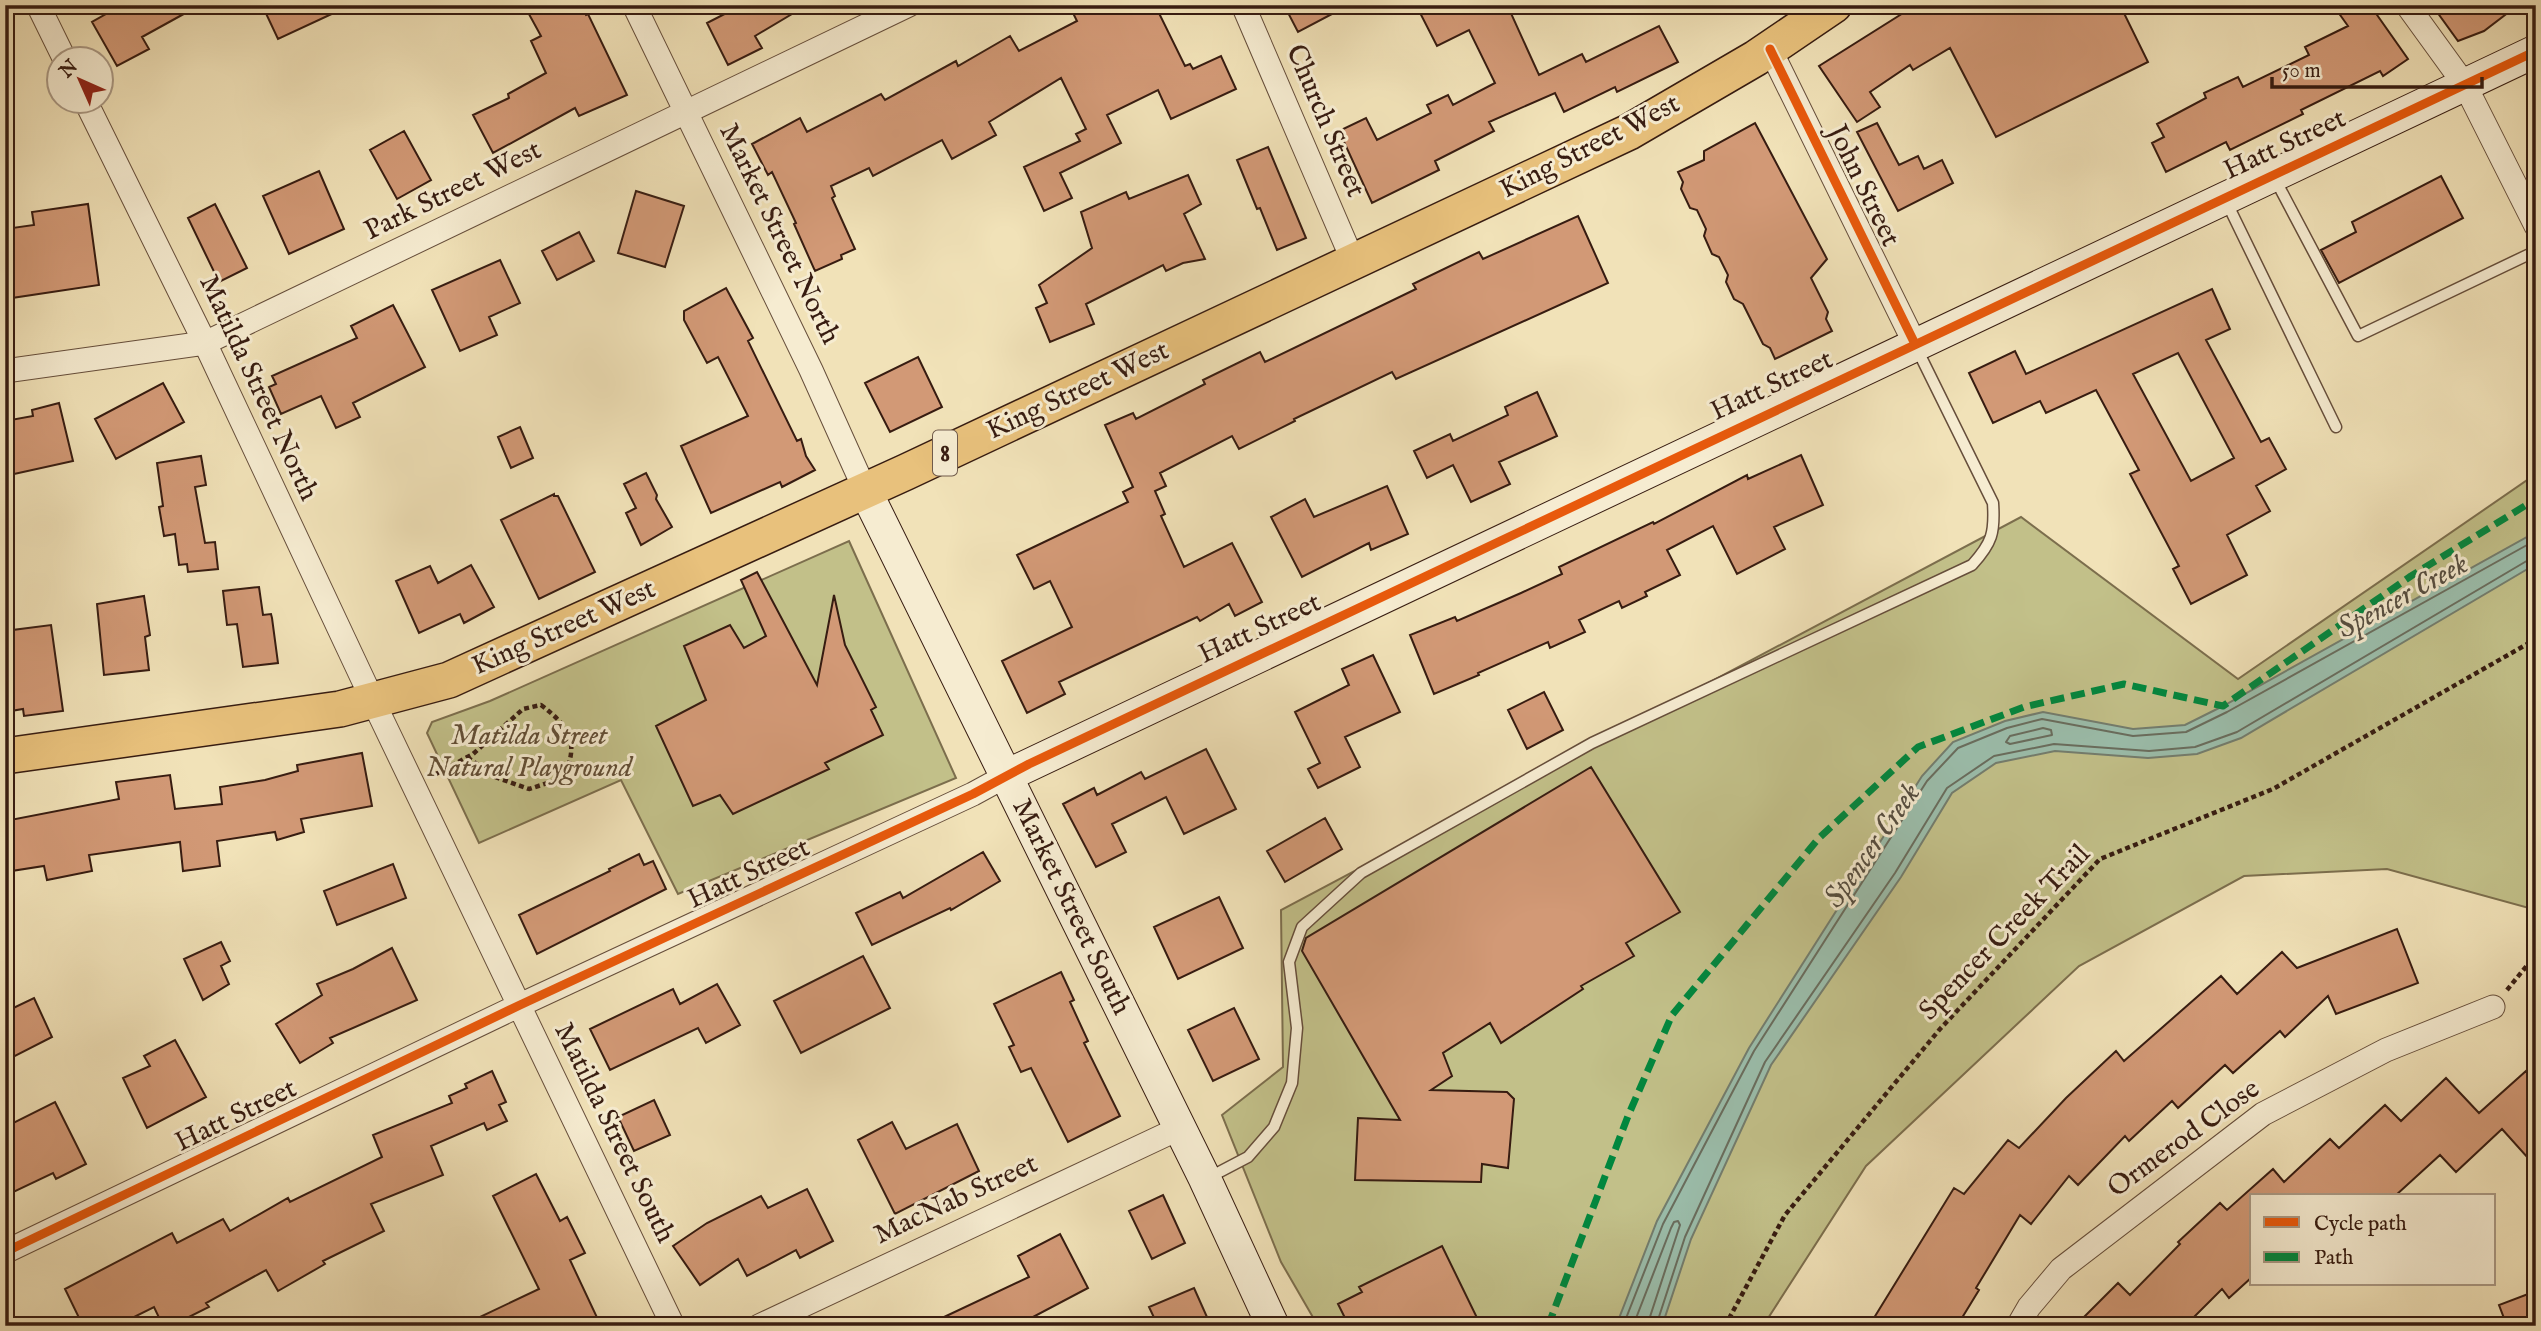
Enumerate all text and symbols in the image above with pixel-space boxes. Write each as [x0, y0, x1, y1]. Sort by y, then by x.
street label: Church Street [1277, 40, 1373, 203]
north arrow [46, 46, 116, 116]
scale bar [2272, 46, 2482, 90]
text: N [54, 55, 84, 84]
text: 50 m [2282, 58, 2321, 85]
street label: King Street West [1494, 86, 1686, 207]
street label: Hatt Street [2218, 101, 2352, 189]
street label: John Street [1817, 117, 1908, 253]
street label: Market Street North [710, 118, 848, 350]
street label: Park Street West [359, 133, 548, 249]
street label: Matilda Street North [190, 270, 326, 507]
street label: King Street West [981, 333, 1175, 449]
street label: Hatt Street [1705, 342, 1839, 430]
road number: 8 [933, 430, 957, 475]
water label: Spencer Creek [2331, 546, 2475, 648]
street label: King Street West [467, 572, 662, 684]
street label: Hatt Street [1193, 585, 1327, 673]
park label: Matilda Street Natural Playground [426, 719, 634, 786]
water label: Spencer Creek [1816, 776, 1930, 916]
street label: Market Street South [1004, 793, 1139, 1021]
street label: Hatt Street [682, 830, 816, 918]
street label: Spencer Creek Trail [1912, 837, 2098, 1028]
street label: Matilda Street South [546, 1017, 682, 1249]
street label: Hatt Street [169, 1071, 303, 1160]
street label: Ormerod Close [2101, 1072, 2267, 1206]
street label: MacNab Street [869, 1147, 1044, 1253]
legend [2250, 1194, 2496, 1286]
text: Cycle path [2314, 1211, 2407, 1238]
text: Path [2314, 1245, 2353, 1272]

